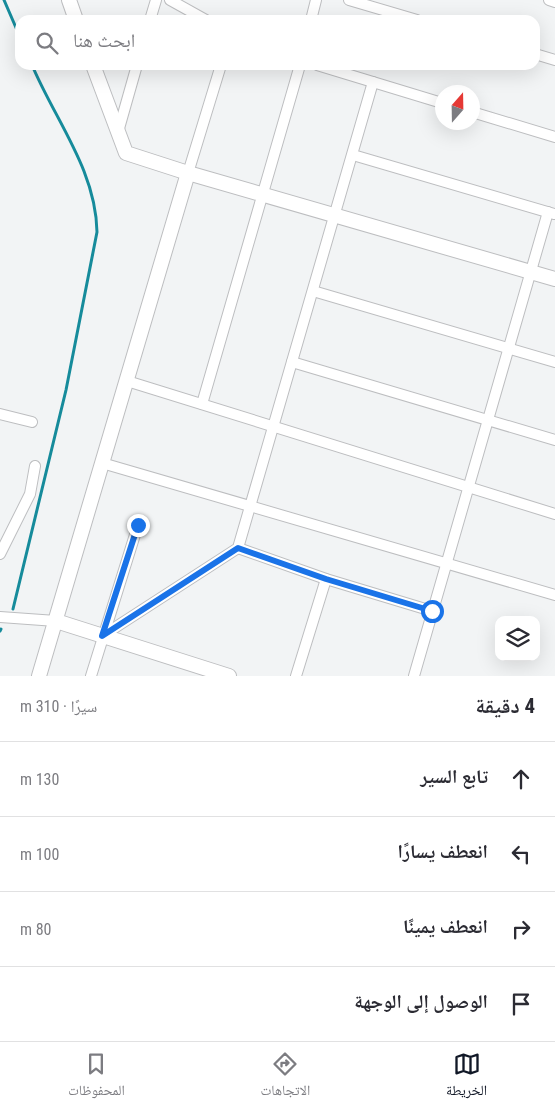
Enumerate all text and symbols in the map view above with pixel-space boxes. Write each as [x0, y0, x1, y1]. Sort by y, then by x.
search box [15, 15, 540, 70]
icon: search [33, 29, 61, 57]
text: ابحث هنا [73, 29, 135, 52]
north arrow [435, 85, 480, 130]
route end [127, 514, 150, 537]
route start [421, 600, 444, 623]
map controls [495, 616, 540, 661]
button: layers [495, 616, 540, 661]
text: 4 دقيقة [475, 694, 535, 718]
text: سيرًا · 310 m [20, 697, 97, 716]
text: تابع السير [420, 765, 488, 788]
icon: ahead [507, 765, 535, 793]
text: 130 m [20, 770, 59, 789]
text: انعطف يسارًا [397, 840, 488, 863]
icon: left [507, 840, 535, 868]
text: 100 m [20, 845, 59, 864]
text: انعطف يمينًا [403, 915, 488, 938]
icon: right [507, 915, 535, 943]
text: 80 m [20, 920, 52, 939]
text: الوصول إلى الوجهة [354, 990, 488, 1013]
icon: arrive [507, 990, 535, 1018]
tab: المحفوظات [68, 1050, 125, 1104]
tab: الاتجاهات [261, 1050, 310, 1104]
tab: الخريطة [446, 1050, 487, 1104]

